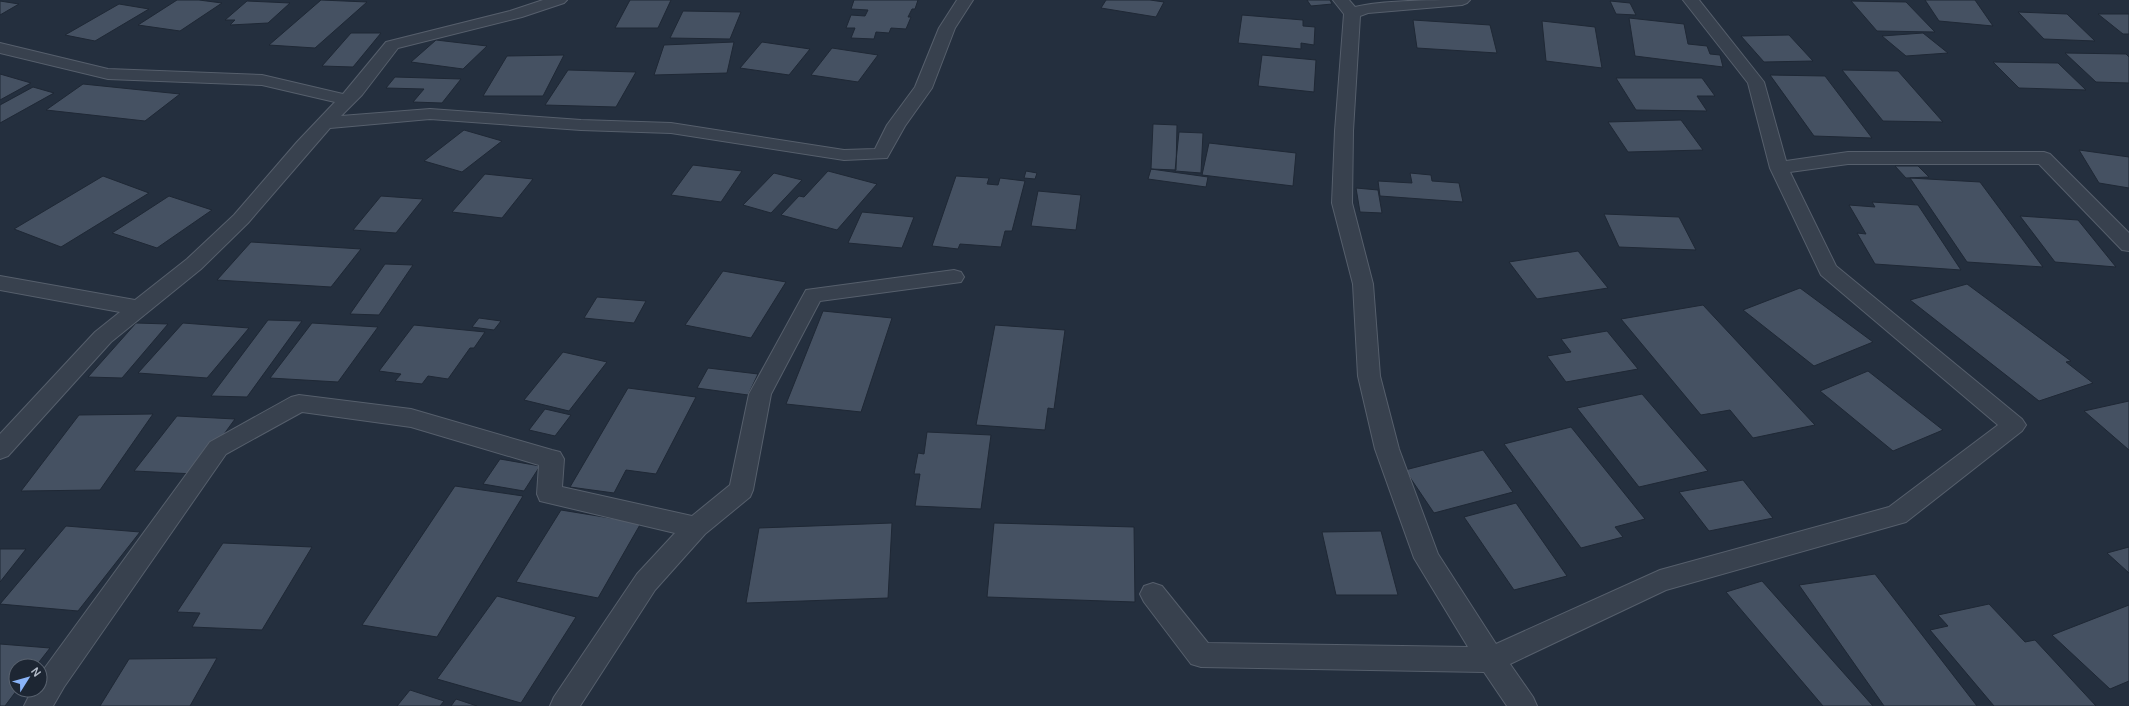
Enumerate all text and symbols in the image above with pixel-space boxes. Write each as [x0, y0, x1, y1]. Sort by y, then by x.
north arrow [8, 658, 48, 698]
text: N [28, 664, 45, 679]

